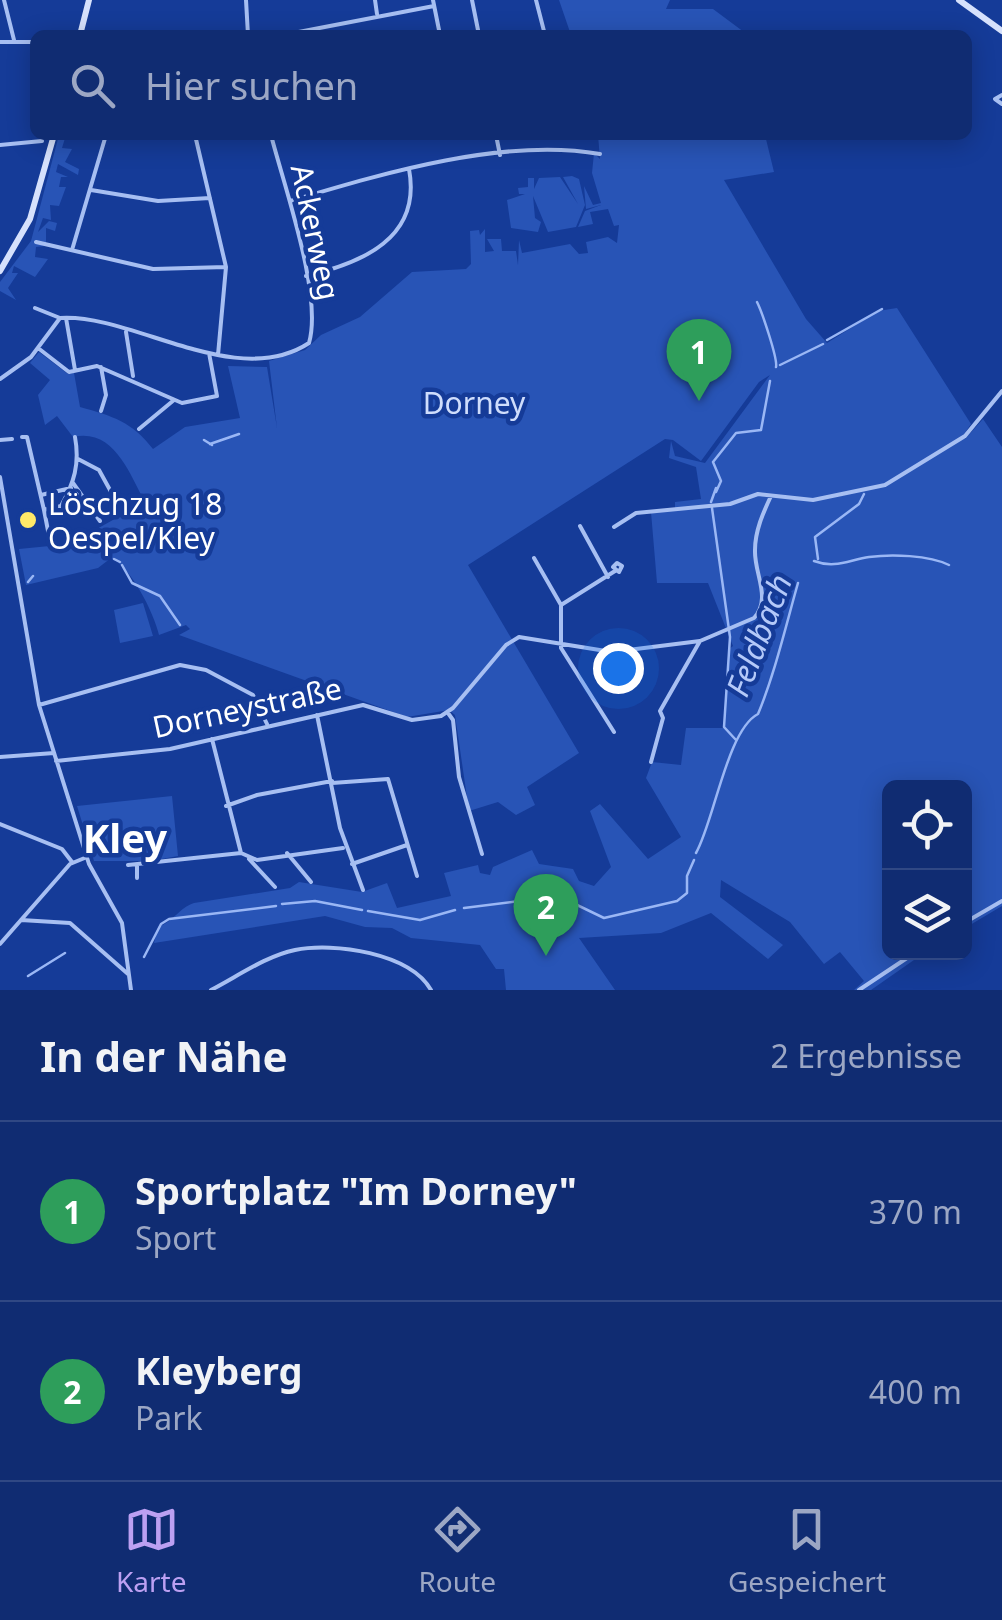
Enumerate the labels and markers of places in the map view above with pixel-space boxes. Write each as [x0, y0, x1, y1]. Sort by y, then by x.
pin: 1 [666, 318, 732, 401]
place label: Löschzug 18 Oespel/Kley [48, 483, 222, 558]
marker: Löschzug 18 Oespel/Kley [17, 509, 39, 531]
pin: 2 [514, 874, 578, 956]

